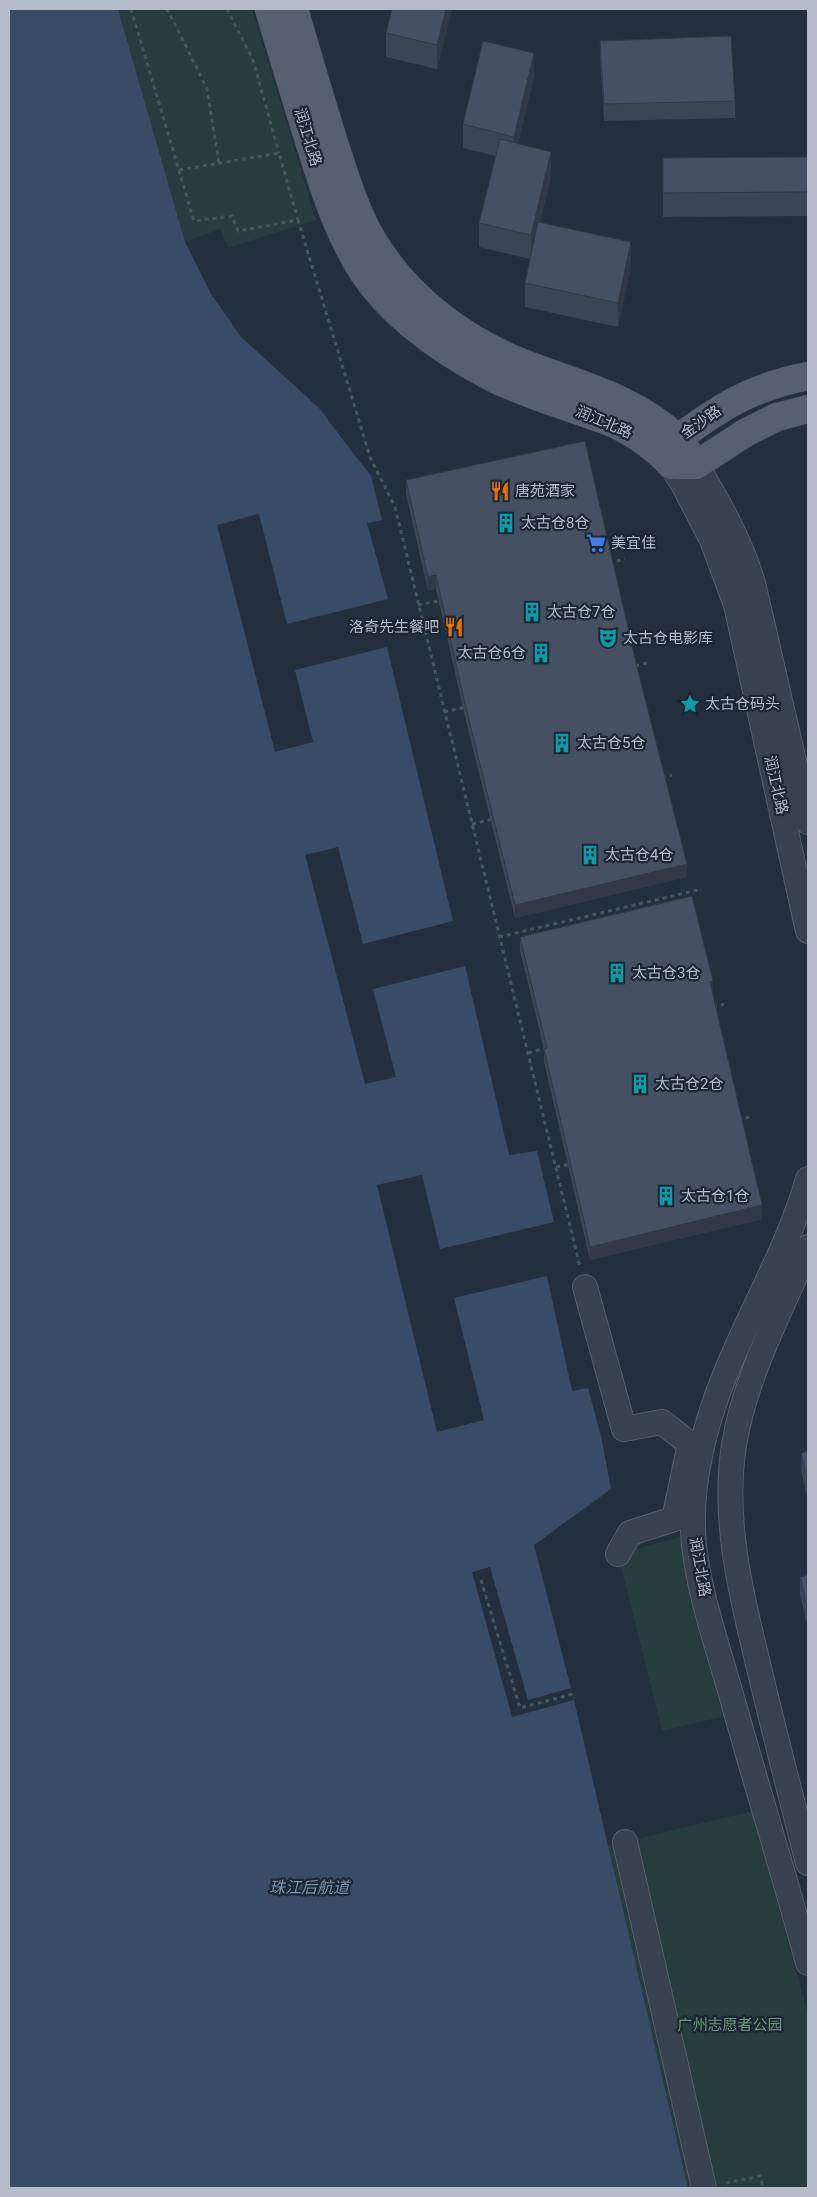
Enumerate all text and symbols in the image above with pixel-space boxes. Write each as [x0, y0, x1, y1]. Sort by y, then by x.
street label: 润江北路 [291, 106, 325, 168]
street label: 润江北路 [573, 402, 635, 442]
street label: 金沙路 [677, 402, 725, 442]
restaurant icon: 唐苑酒家 [489, 480, 511, 502]
place label: 唐苑酒家 [515, 482, 575, 500]
building icon: 太古仓8仓 [495, 512, 517, 534]
place label: 太古仓8仓 [521, 514, 589, 532]
supermarket icon: 美宜佳 [585, 532, 607, 554]
place label: 美宜佳 [611, 534, 656, 552]
building icon: 太古仓7仓 [521, 601, 543, 623]
place label: 太古仓7仓 [547, 603, 615, 621]
restaurant icon: 洛奇先生餐吧 [443, 616, 465, 638]
place label: 洛奇先生餐吧 [349, 618, 439, 636]
theatre icon: 太古仓电影库 [597, 627, 619, 649]
place label: 太古仓电影库 [623, 629, 713, 647]
building icon: 太古仓6仓 [530, 642, 552, 664]
place label: 太古仓6仓 [458, 644, 526, 662]
place icon: 太古仓码头 [679, 693, 701, 715]
place label: 太古仓码头 [705, 695, 780, 713]
building icon: 太古仓5仓 [551, 732, 573, 754]
place label: 太古仓5仓 [577, 734, 645, 752]
street label: 润江北路 [760, 754, 792, 816]
building icon: 太古仓4仓 [579, 844, 601, 866]
place label: 太古仓4仓 [605, 846, 673, 864]
building icon: 太古仓3仓 [606, 962, 628, 984]
place label: 太古仓3仓 [632, 964, 700, 982]
building icon: 太古仓2仓 [629, 1073, 651, 1095]
place label: 太古仓2仓 [655, 1075, 723, 1093]
building icon: 太古仓1仓 [655, 1185, 677, 1207]
place label: 太古仓1仓 [681, 1187, 749, 1205]
street label: 润江北路 [686, 1536, 714, 1598]
water label: 珠江后航道 [269, 1878, 351, 1897]
park label: 广州志愿者公园 [677, 2016, 783, 2034]

